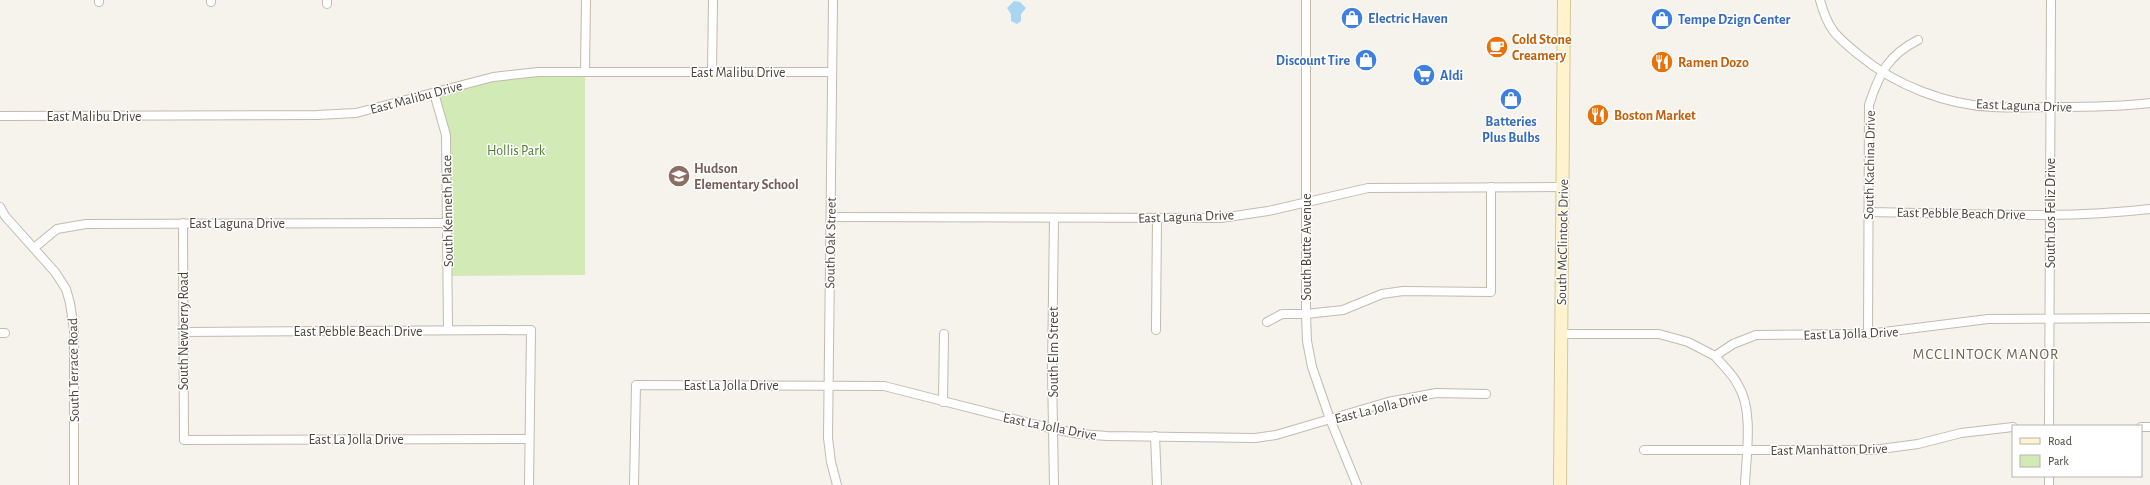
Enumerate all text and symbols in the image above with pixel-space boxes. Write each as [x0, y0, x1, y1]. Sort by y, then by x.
shop icon: Electric Haven [1339, 5, 1365, 31]
shop icon: Tempe Dzign Center [1649, 6, 1675, 32]
place label: Electric Haven [1368, 12, 1448, 26]
place label: Tempe Dzign Center [1678, 13, 1791, 27]
place label: Cold Stone Creamery [1512, 33, 1572, 63]
cafe icon: Cold Stone Creamery [1484, 34, 1510, 60]
shop icon: Discount Tire [1353, 47, 1379, 73]
restaurant icon: Ramen Dozo [1649, 49, 1675, 75]
place label: Discount Tire [1276, 54, 1350, 68]
place label: Ramen Dozo [1678, 56, 1749, 70]
supermarket icon: Aldi [1411, 62, 1437, 88]
street label: East Malibu Drive [691, 66, 785, 80]
place label: Aldi [1440, 69, 1463, 83]
street label: East Malibu Drive [369, 79, 464, 117]
shop icon: Batteries Plus Bulbs [1498, 86, 1524, 112]
street label: East Laguna Drive [1976, 97, 2072, 115]
restaurant icon: Boston Market [1585, 102, 1611, 128]
place label: Boston Market [1614, 109, 1696, 123]
street label: East Malibu Drive [47, 110, 141, 124]
street label: South Kachina Drive [1862, 110, 1878, 220]
place label: Batteries Plus Bulbs [1482, 115, 1540, 145]
park label: Hollis Park [487, 144, 546, 158]
street label: South Kenneth Place [440, 155, 456, 267]
street label: South Los Feliz Drive [2044, 158, 2058, 268]
place label: Hudson Elementary School [694, 162, 799, 192]
school or university icon: Hudson Elementary School [666, 163, 692, 189]
street label: South McClintock Drive [1555, 179, 1571, 305]
street label: South Butte Avenue [1300, 193, 1314, 301]
street label: South Oak Street [823, 197, 839, 289]
street label: East Pebble Beach Drive [1896, 206, 2026, 222]
street label: East Laguna Drive [1138, 208, 1234, 226]
street label: East Laguna Drive [189, 217, 285, 231]
street label: South Newberry Road [177, 272, 191, 390]
street label: South Elm Street [1047, 306, 1061, 398]
street label: South Terrace Road [66, 318, 82, 422]
street label: East Pebble Beach Drive [293, 325, 423, 339]
street label: East La Jolla Drive [1803, 325, 1899, 343]
district label: MCCLINTOCK MANOR [1913, 347, 2059, 362]
street label: East La Jolla Drive [683, 379, 779, 393]
street label: East La Jolla Drive [1333, 390, 1429, 426]
street label: East La Jolla Drive [1002, 411, 1098, 443]
legend [2012, 425, 2142, 477]
street label: East La Jolla Drive [308, 433, 404, 447]
text: Road [2048, 435, 2072, 447]
street label: East Manhatton Drive [1770, 442, 1888, 458]
text: Park [2048, 455, 2069, 467]

